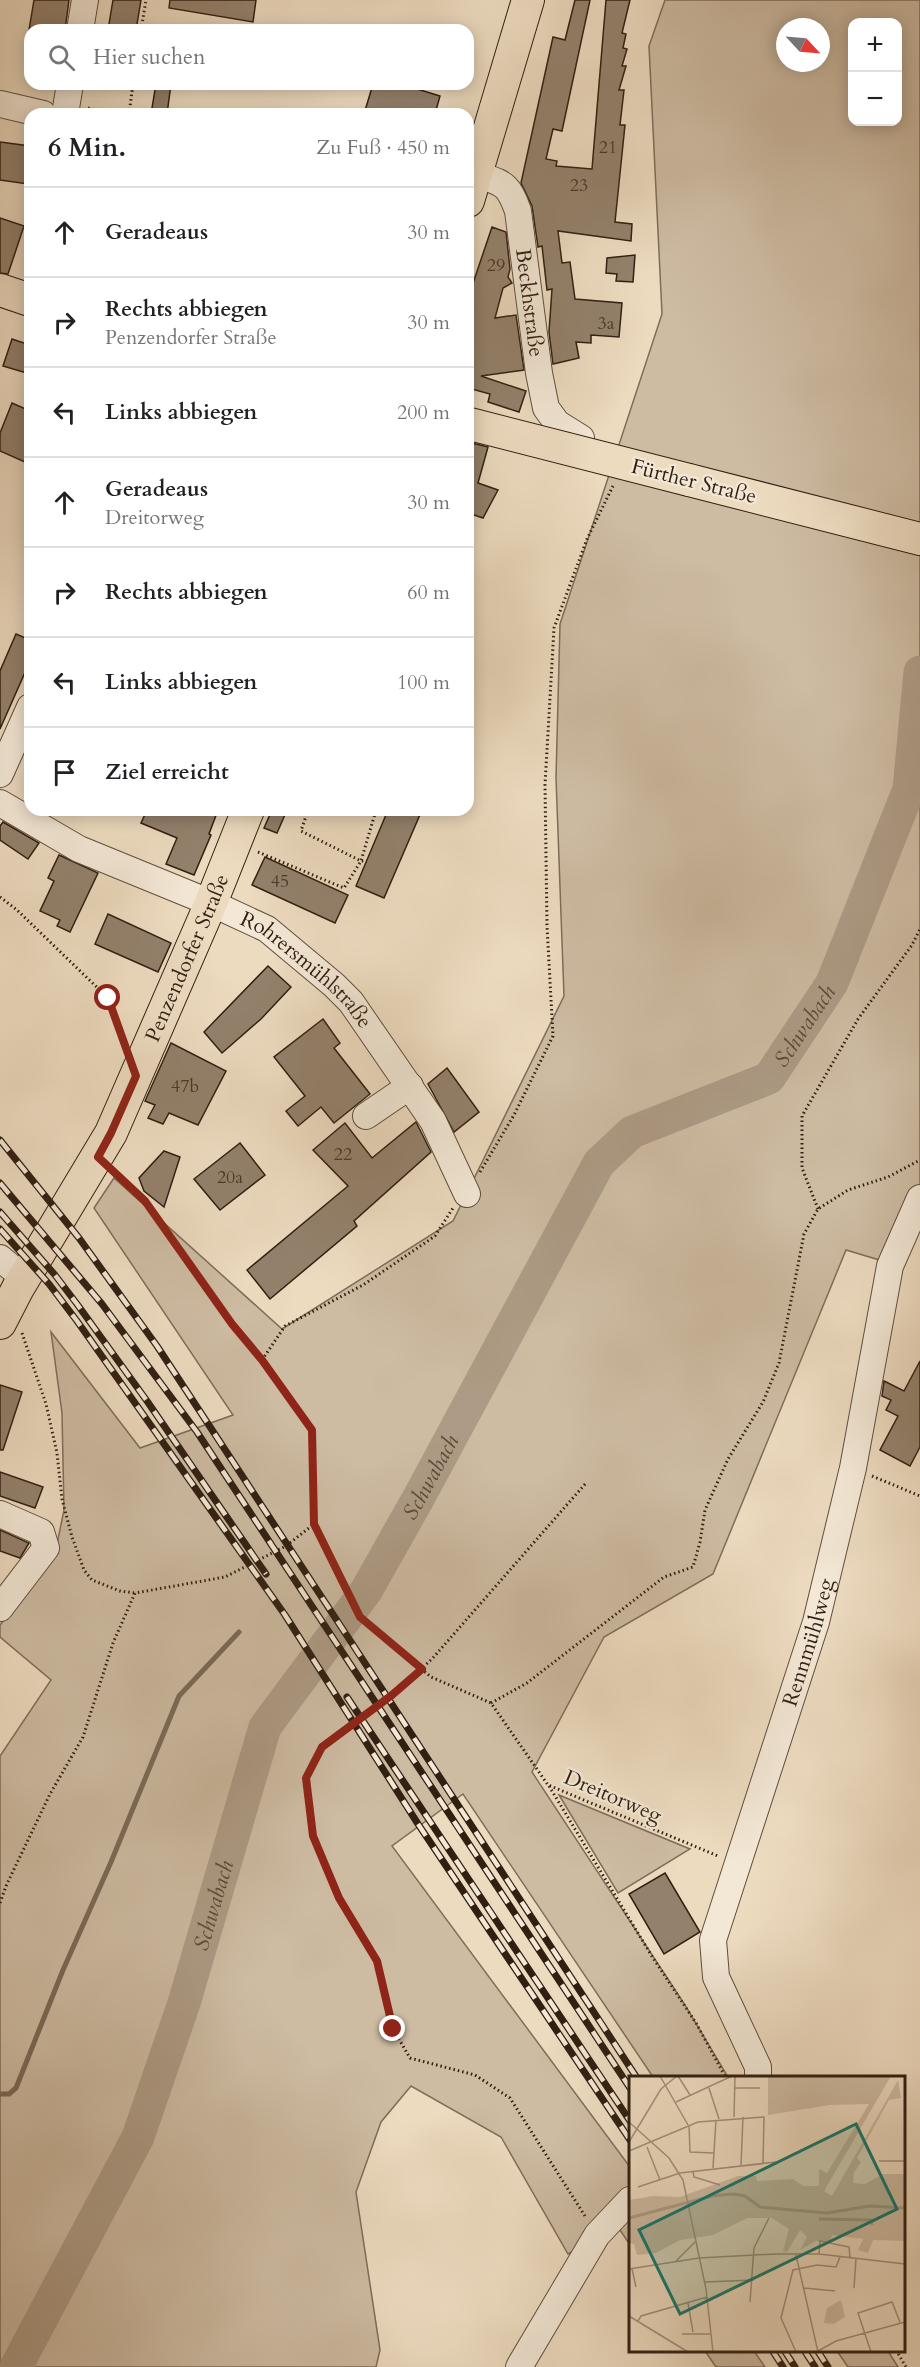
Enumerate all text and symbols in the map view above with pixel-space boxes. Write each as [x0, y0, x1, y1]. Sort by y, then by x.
north arrow [776, 18, 830, 72]
map controls [848, 18, 902, 126]
button: + [848, 18, 902, 72]
search box [24, 24, 474, 90]
icon: search [45, 41, 78, 74]
text: Hier suchen [93, 42, 206, 72]
button: − [848, 72, 902, 126]
text: 6 Min. [48, 130, 126, 165]
text: Zu Fuß · 450 m [316, 134, 450, 161]
house number: 21 [599, 135, 617, 160]
house number: 23 [570, 173, 588, 198]
icon: ahead [48, 216, 81, 249]
text: Geradeaus [105, 217, 208, 247]
text: 30 m [407, 219, 450, 246]
street label: Beckhstraße [508, 247, 551, 358]
house number: 29 [487, 253, 505, 278]
text: Rechts abbiegen [105, 294, 268, 324]
icon: right [48, 306, 81, 339]
text: 30 m [407, 309, 450, 336]
house number: 3a [598, 311, 615, 336]
text: Penzendorfer Straße [105, 324, 277, 351]
icon: left [48, 396, 81, 429]
text: Links abbiegen [105, 397, 257, 427]
text: 200 m [397, 399, 450, 426]
street label: Fürther Straße [628, 452, 760, 511]
text: Geradeaus [105, 474, 208, 504]
icon: ahead [48, 486, 81, 519]
text: 30 m [407, 489, 450, 516]
text: Dreitorweg [105, 504, 204, 531]
icon: right [48, 576, 81, 609]
text: Rechts abbiegen [105, 577, 268, 607]
text: 60 m [407, 579, 450, 606]
icon: left [48, 666, 81, 699]
text: Links abbiegen [105, 667, 257, 697]
text: 100 m [397, 669, 450, 696]
icon: arrive [48, 756, 81, 789]
text: Ziel erreicht [105, 757, 229, 787]
house number: 45 [271, 869, 289, 894]
street label: Penzendorfer Straße [138, 870, 236, 1047]
street label: Rohrersmühlstraße [235, 905, 379, 1034]
water label: Schwabach [767, 979, 843, 1073]
route start [94, 984, 120, 1010]
house number: 47b [171, 1074, 199, 1099]
house number: 22 [334, 1142, 352, 1167]
house number: 20a [217, 1165, 243, 1190]
water label: Schwabach [395, 1429, 466, 1525]
street label: Rennmühlweg [776, 1575, 841, 1710]
street label: Dreitorweg [559, 1763, 667, 1830]
water label: Schwabach [186, 1856, 241, 1954]
route end [379, 2015, 405, 2041]
inset map [629, 2076, 905, 2352]

